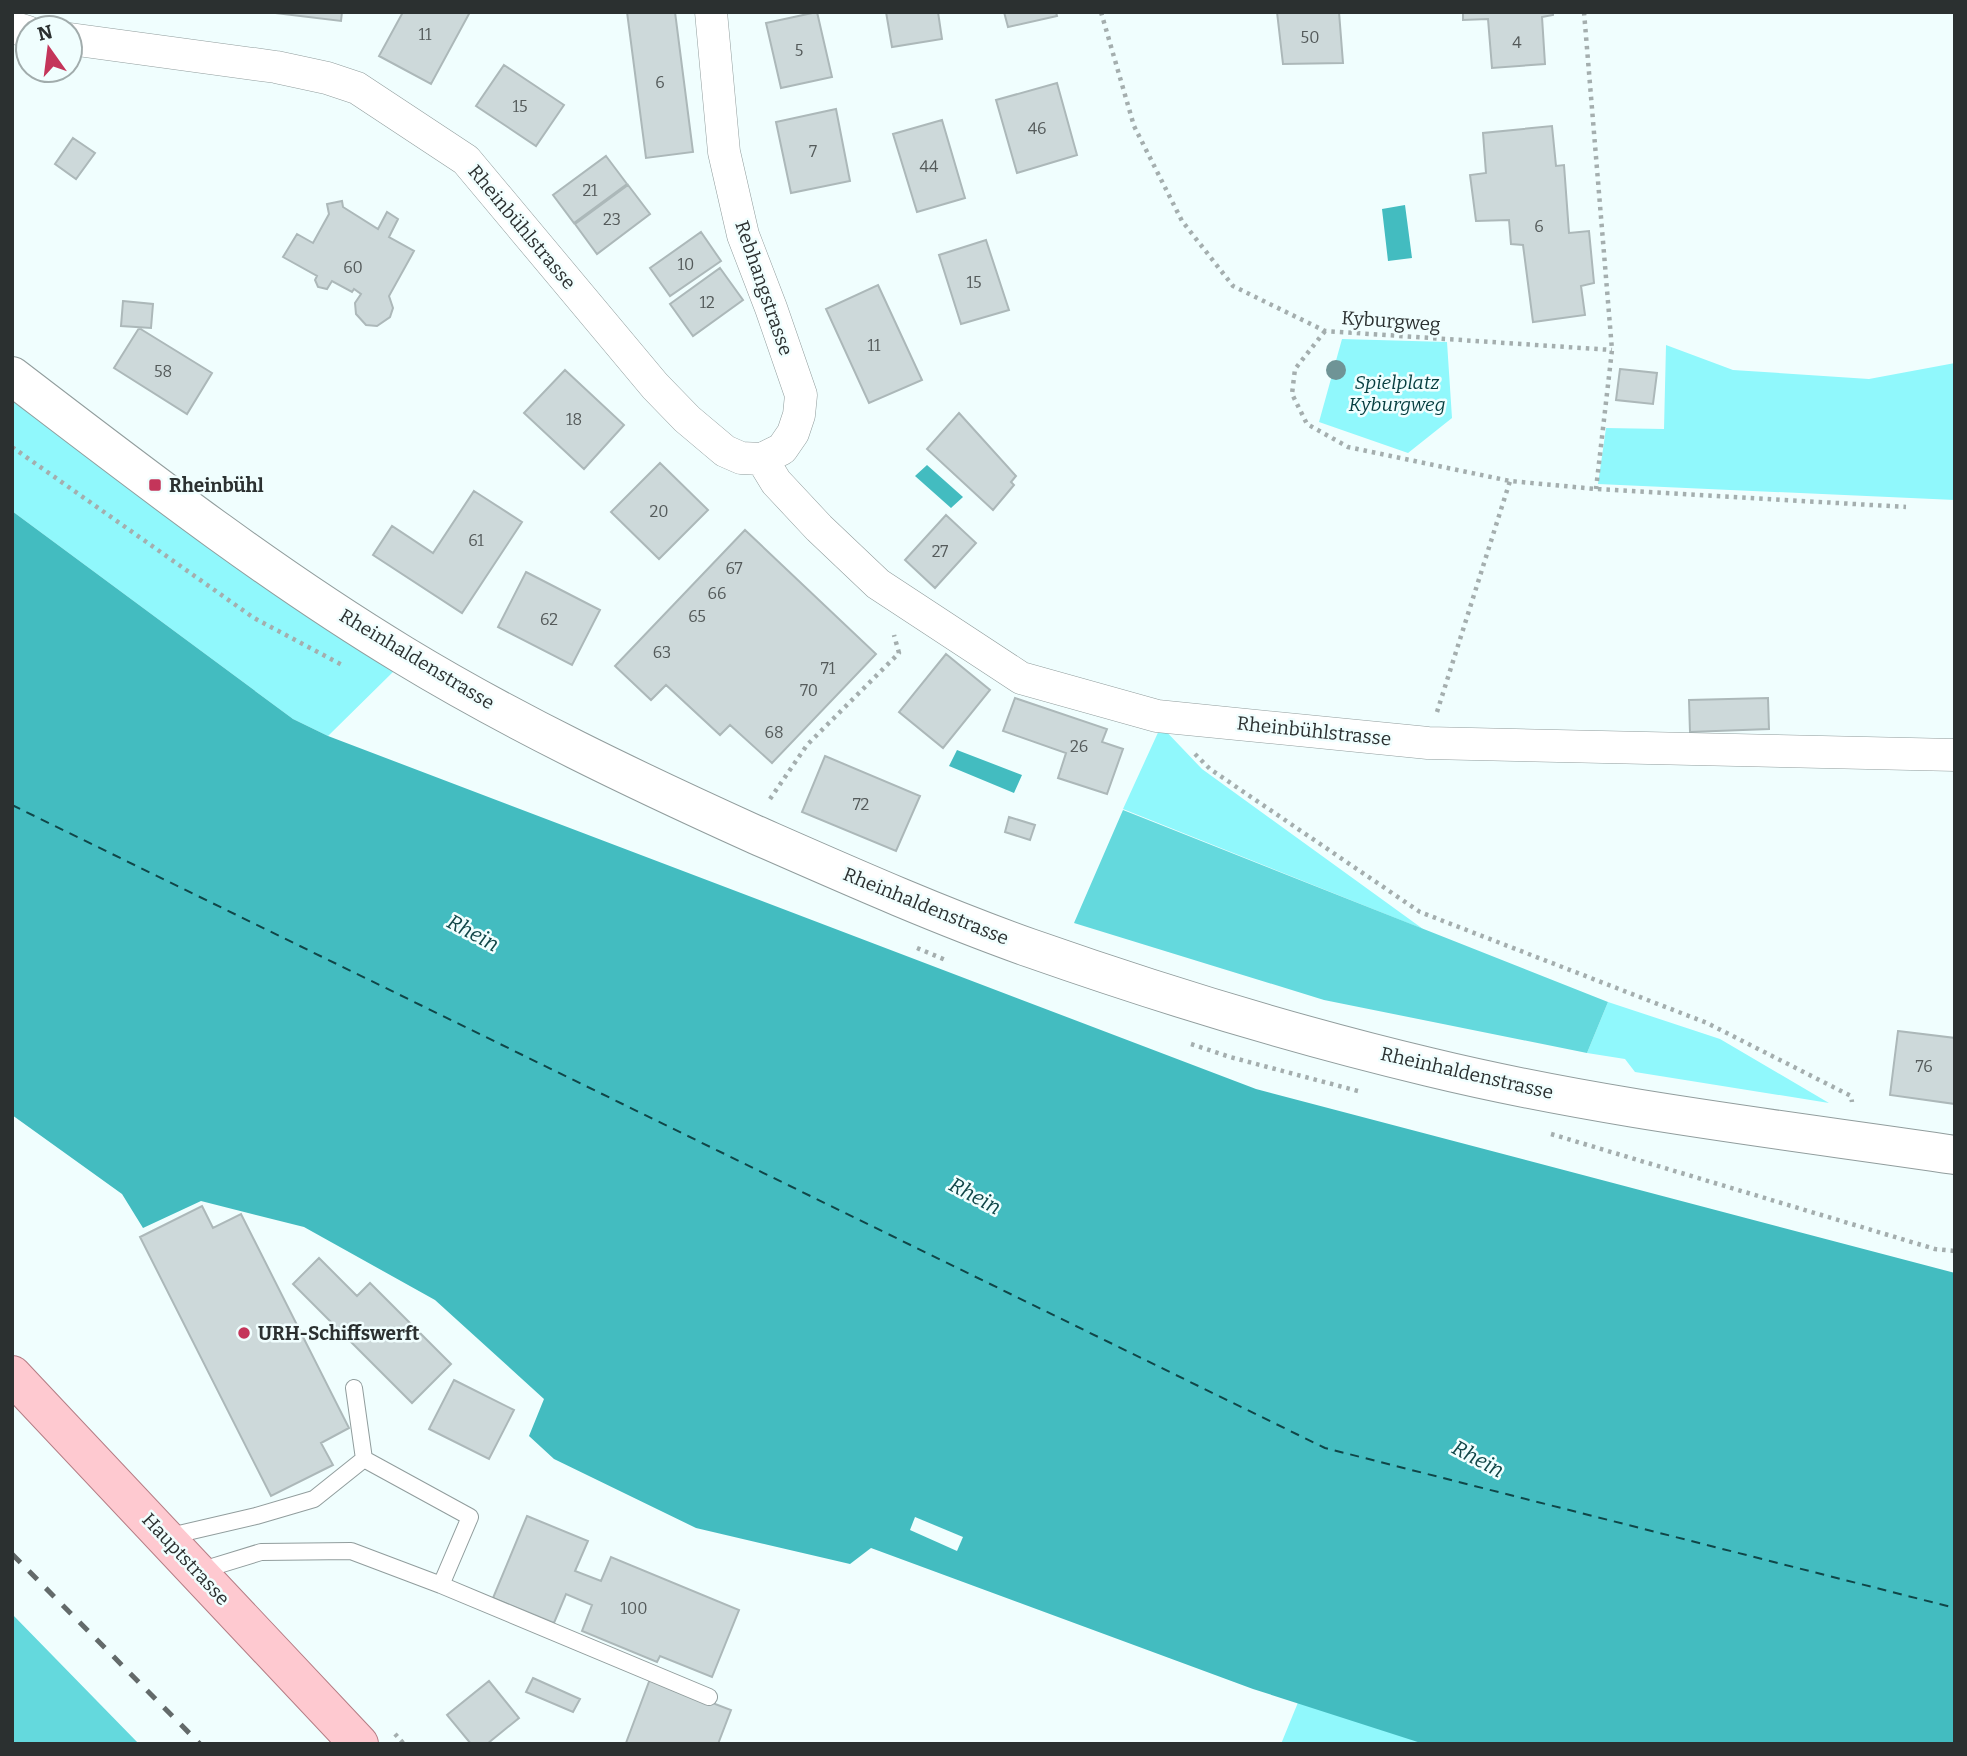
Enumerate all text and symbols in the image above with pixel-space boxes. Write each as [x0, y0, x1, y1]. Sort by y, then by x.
north arrow [14, 14, 84, 84]
text: N [35, 20, 55, 46]
house number: 11 [419, 25, 432, 44]
house number: 50 [1301, 28, 1319, 47]
house number: 4 [1512, 33, 1522, 52]
house number: 5 [795, 41, 803, 60]
house number: 6 [655, 73, 665, 92]
house number: 15 [512, 97, 528, 116]
house number: 46 [1028, 119, 1046, 138]
house number: 7 [809, 142, 817, 161]
house number: 44 [920, 157, 939, 176]
street label: Rheinbühlstrasse [463, 160, 581, 294]
house number: 21 [582, 181, 598, 200]
house number: 23 [603, 210, 621, 229]
house number: 6 [1534, 217, 1544, 236]
street label: Rebhangstrasse [730, 218, 798, 358]
house number: 10 [678, 255, 694, 274]
house number: 60 [343, 258, 363, 277]
house number: 15 [966, 273, 982, 292]
house number: 12 [699, 293, 715, 312]
street label: Kyburgweg [1341, 306, 1442, 336]
house number: 11 [868, 336, 881, 355]
house number: 58 [154, 362, 172, 381]
park label: Spielplatz Kyburgweg [1348, 371, 1446, 416]
house number: 18 [566, 410, 582, 429]
place label: Rheinbühl [169, 474, 264, 497]
marker: Rheinbühl [147, 477, 163, 493]
house number: 20 [650, 502, 668, 521]
house number: 61 [468, 531, 484, 550]
house number: 27 [932, 542, 948, 561]
house number: 67 [725, 559, 743, 578]
house number: 66 [708, 584, 726, 603]
street label: Rheinhaldenstrasse [335, 604, 499, 714]
house number: 65 [688, 607, 706, 626]
house number: 62 [540, 610, 558, 629]
house number: 63 [653, 643, 671, 662]
house number: 71 [821, 659, 836, 678]
house number: 70 [800, 681, 818, 700]
street label: Rheinbühlstrasse [1236, 711, 1392, 751]
house number: 68 [764, 723, 784, 742]
house number: 26 [1070, 737, 1088, 756]
house number: 72 [853, 795, 869, 814]
street label: Rheinhaldenstrasse [840, 862, 1012, 950]
water label: Rhein [443, 909, 503, 957]
street label: Rheinhaldenstrasse [1378, 1042, 1556, 1104]
house number: 76 [1915, 1057, 1933, 1076]
water label: Rhein [945, 1172, 1005, 1220]
place label: URH-Schiffswerft [258, 1322, 420, 1345]
marker: URH-Schiffswerft [236, 1325, 252, 1341]
water label: Rhein [1448, 1435, 1508, 1483]
street label: Hauptstrasse [137, 1508, 235, 1610]
house number: 100 [620, 1599, 648, 1618]

